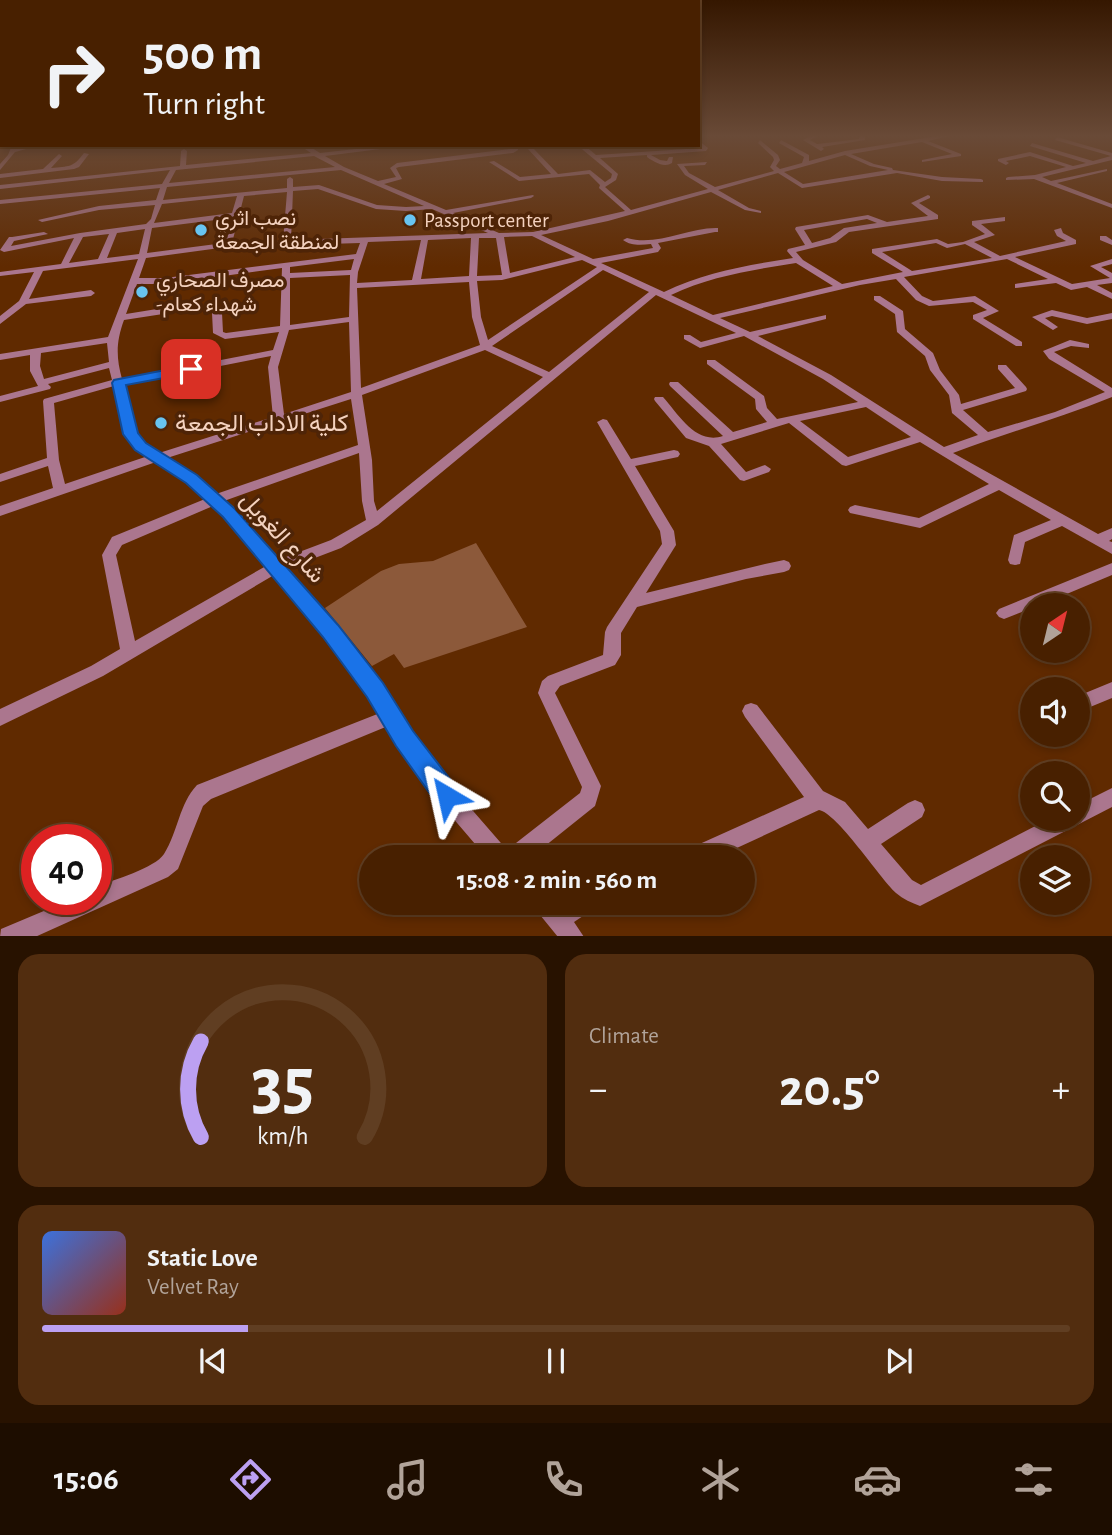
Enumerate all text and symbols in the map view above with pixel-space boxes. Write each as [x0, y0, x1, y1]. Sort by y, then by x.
icon: right [28, 28, 119, 119]
text: 500 m [143, 30, 262, 79]
text: Turn right [143, 88, 265, 120]
place label: نصب اثري لمنطقة الجمعة [215, 208, 339, 254]
place label: Passport center [424, 210, 549, 231]
marker: Passport center [402, 212, 418, 228]
marker: نصب اثري لمنطقة الجمعة [193, 222, 209, 238]
place label: مصرف الصحاري -شهداء كعام [156, 270, 284, 318]
marker: مصرف الصحاري -شهداء كعام [134, 284, 150, 300]
pin [161, 339, 221, 399]
icon: arrive [172, 350, 210, 388]
place label: كلية اﻻداب الجمعة [175, 412, 348, 437]
marker: كلية اﻻداب الجمعة [153, 415, 169, 431]
street label: شارع الغويل [233, 487, 329, 590]
north arrow [1020, 593, 1090, 663]
map controls [1020, 593, 1090, 915]
button: sound [1020, 677, 1090, 747]
position arrow [410, 759, 484, 833]
button: search [1020, 761, 1090, 831]
speed limit sign: 40 [21, 824, 112, 915]
button: layers [1020, 845, 1090, 915]
text: 15:08 · 2 min · 560 m [457, 867, 657, 893]
text: Climate [589, 1025, 659, 1048]
text: 35 [251, 1049, 314, 1122]
text: 20.5° [779, 1063, 880, 1115]
text: − [589, 1071, 607, 1109]
text: + [1052, 1071, 1070, 1109]
text: km/h [257, 1123, 308, 1148]
text: Static Love [147, 1245, 258, 1271]
text: Velvet Ray [147, 1276, 239, 1299]
icon: previous [194, 1342, 232, 1380]
icon: pause [537, 1342, 575, 1380]
icon: next [880, 1342, 918, 1380]
icon: directions [226, 1455, 275, 1504]
icon: music [383, 1455, 432, 1504]
icon: phone [539, 1455, 588, 1504]
icon: climate [696, 1455, 745, 1504]
icon: car [853, 1455, 902, 1504]
icon: filters [1009, 1455, 1058, 1504]
text: 15:06 [54, 1463, 119, 1495]

